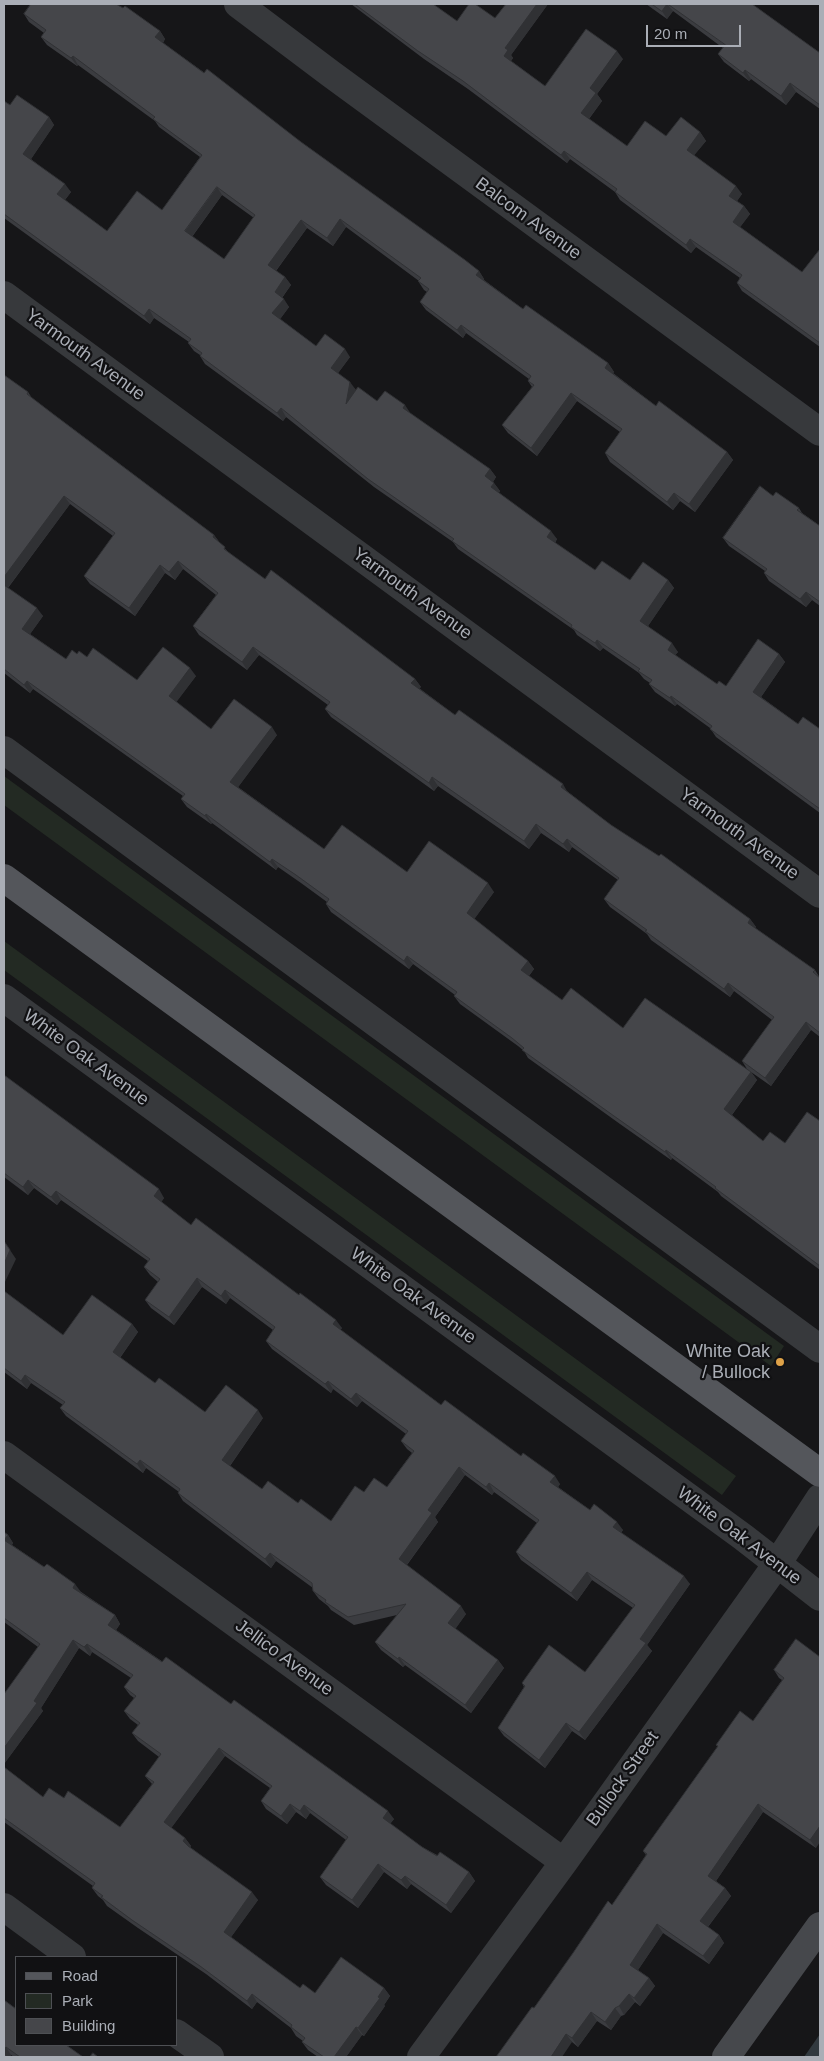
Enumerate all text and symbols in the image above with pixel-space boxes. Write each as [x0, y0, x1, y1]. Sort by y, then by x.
scale bar [649, 15, 744, 47]
text: 20 m [654, 25, 687, 42]
street label: Balcom Avenue [471, 173, 585, 265]
street label: Yarmouth Avenue [21, 304, 149, 406]
street label: Yarmouth Avenue [348, 543, 476, 645]
street label: Yarmouth Avenue [675, 783, 803, 885]
street label: White Oak Avenue [19, 1005, 153, 1111]
street label: White Oak Avenue [346, 1243, 480, 1349]
place label: White Oak / Bullock [686, 1341, 770, 1384]
marker: White Oak / Bullock [774, 1356, 786, 1368]
street label: White Oak Avenue [673, 1482, 805, 1590]
street label: Jellico Avenue [231, 1615, 337, 1701]
street label: Bullock Street [582, 1727, 664, 1831]
legend [15, 1956, 178, 2046]
text: Road [62, 1967, 98, 1984]
text: Park [62, 1992, 93, 2009]
text: Building [62, 2017, 115, 2034]

